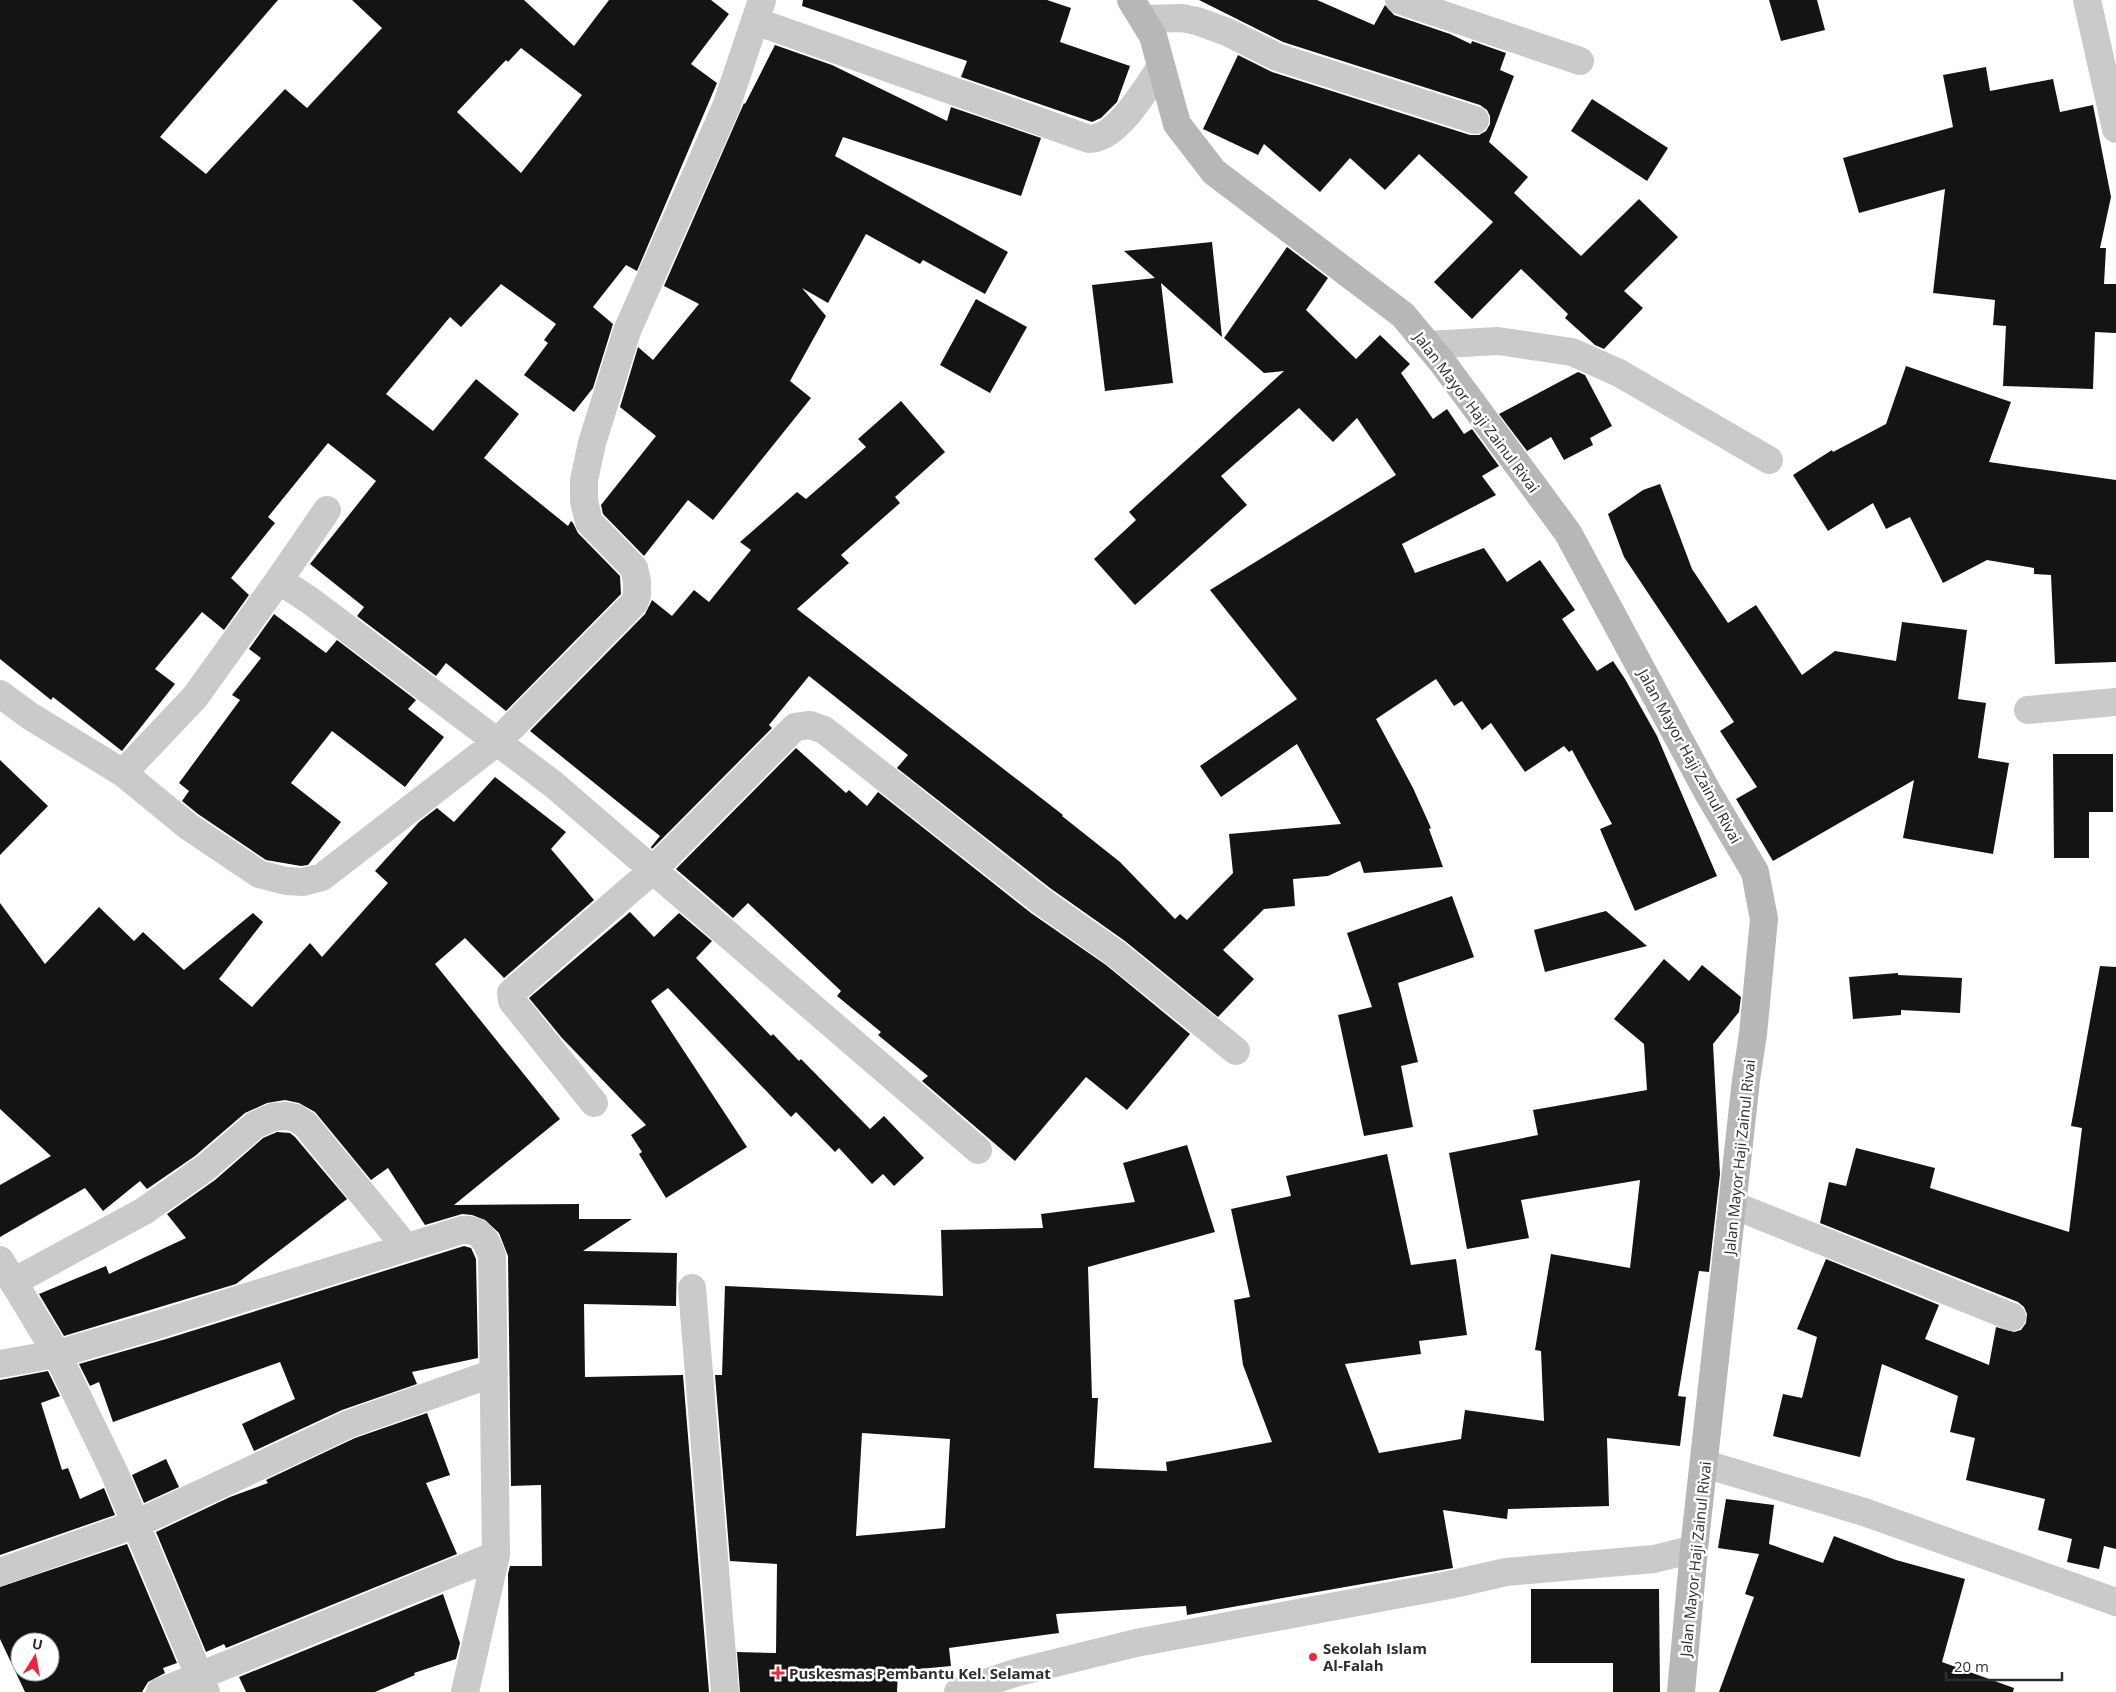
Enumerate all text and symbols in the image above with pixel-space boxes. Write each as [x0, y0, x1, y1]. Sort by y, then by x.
street label: Jalan Mayor Haji Zainul Rivai [1409, 326, 1544, 496]
street label: Jalan Mayor Haji Zainul Rivai [1633, 664, 1746, 847]
street label: Jalan Mayor Haji Zainul Rivai [1719, 1058, 1759, 1258]
street label: Jalan Mayor Haji Zainul Rivai [1675, 1460, 1715, 1660]
north arrow [10, 1632, 60, 1682]
text: U [31, 1633, 45, 1654]
place label: Sekolah Islam Al-Falah [1323, 1638, 1427, 1675]
scale bar [1946, 1650, 2062, 1682]
marker: Sekolah Islam Al-Falah [1307, 1651, 1319, 1663]
text: 20 m [1954, 1656, 1989, 1676]
place label: Puskesmas Pembantu Kel. Selamat [789, 1663, 1051, 1683]
marker: Puskesmas Pembantu Kel. Selamat [771, 1666, 785, 1680]

